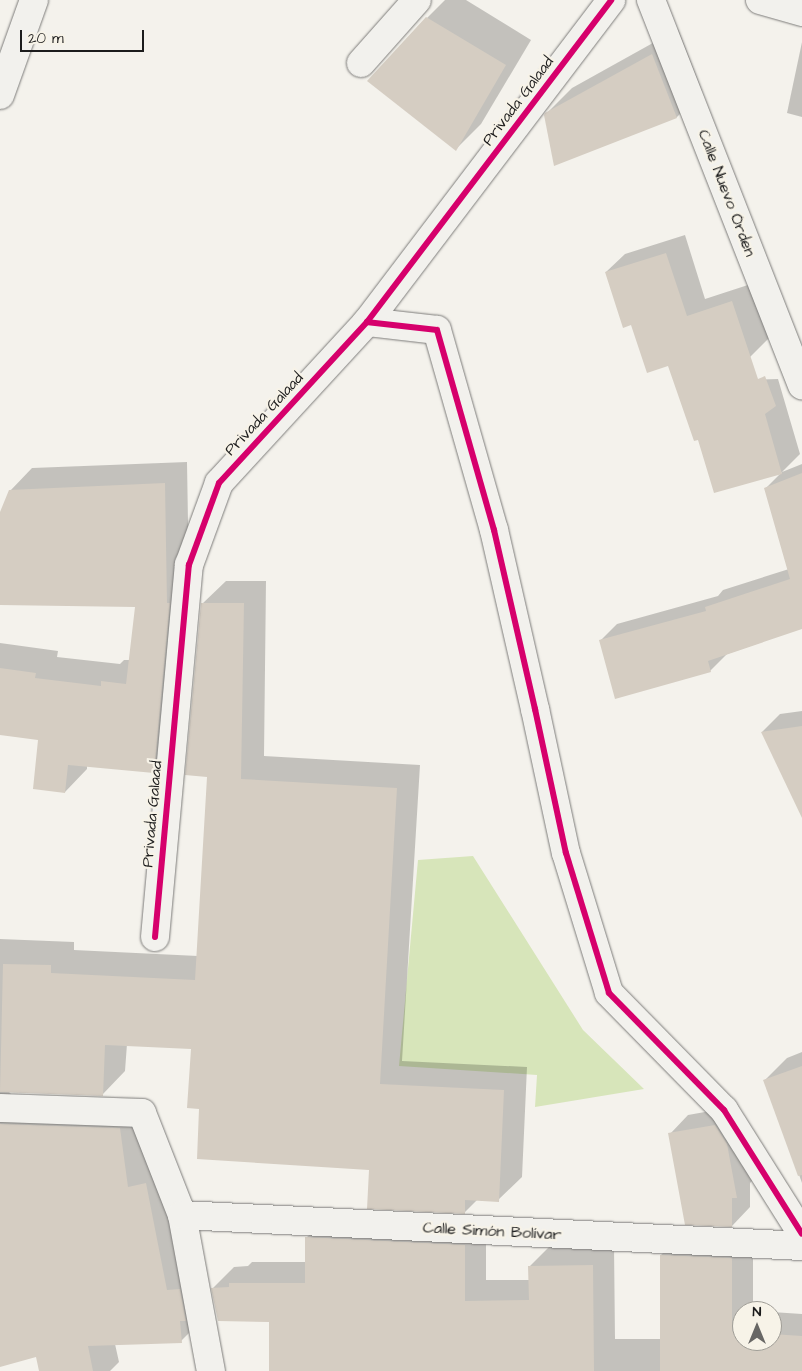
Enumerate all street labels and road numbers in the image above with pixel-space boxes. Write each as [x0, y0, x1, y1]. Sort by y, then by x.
street label: Privada Galaad [478, 53, 558, 149]
street label: Calle Nuevo Órden [694, 127, 760, 259]
street label: Privada Galaad [221, 368, 307, 460]
street label: Privada Galaad [138, 760, 166, 868]
street label: Calle Simón Bolívar [422, 1218, 562, 1244]

